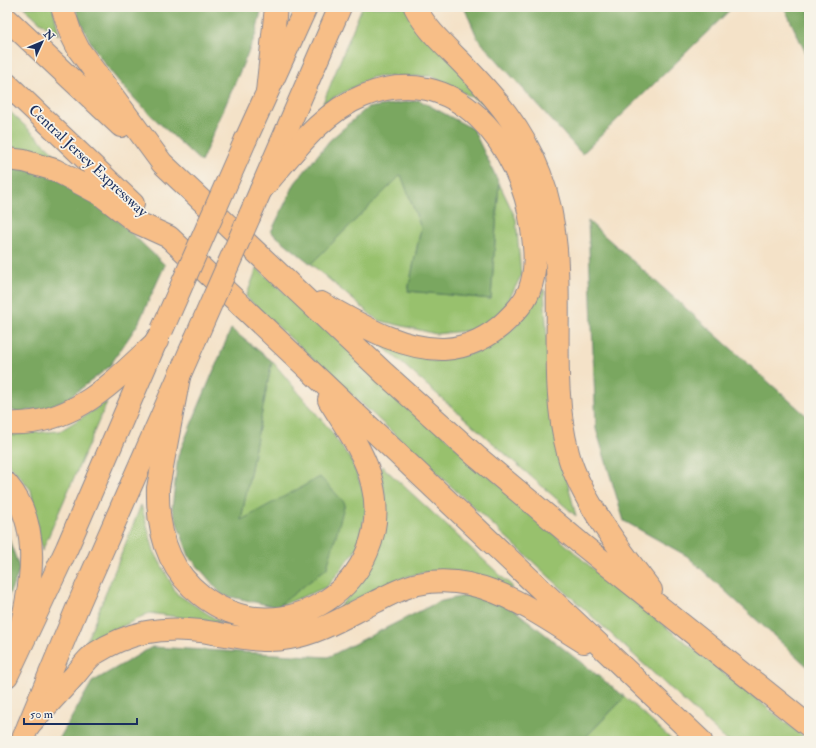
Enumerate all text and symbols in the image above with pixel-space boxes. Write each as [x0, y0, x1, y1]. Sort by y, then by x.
north arrow [22, 22, 62, 62]
text: N [40, 27, 58, 44]
street label: Central Jersey Expressway [24, 101, 152, 222]
scale bar [24, 700, 137, 726]
text: 50 m [30, 707, 54, 722]

